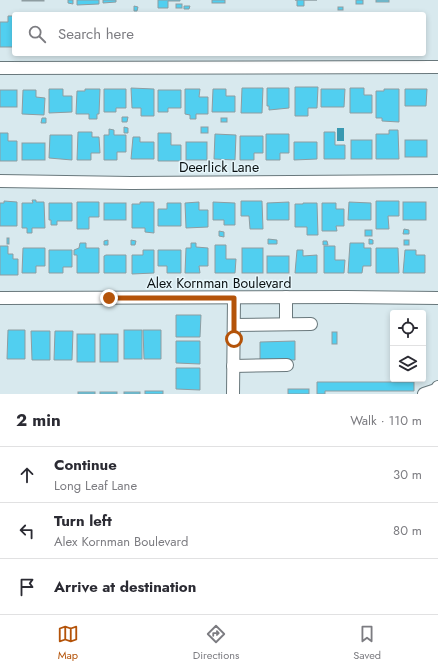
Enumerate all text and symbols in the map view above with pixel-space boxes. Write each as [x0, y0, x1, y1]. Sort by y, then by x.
search box [12, 12, 426, 56]
icon: search [26, 23, 48, 45]
text: Search here [58, 23, 134, 45]
street label: Deerlick Lane [179, 157, 259, 177]
street label: Alex Kornman Boulevard [147, 273, 291, 293]
route end [100, 289, 118, 307]
map controls [390, 310, 426, 382]
button: locate [390, 310, 426, 346]
route start [225, 330, 243, 348]
button: layers [390, 346, 426, 382]
text: 2 min [16, 408, 61, 432]
text: Walk · 110 m [350, 411, 422, 430]
text: Continue [54, 454, 117, 476]
icon: ahead [16, 464, 38, 486]
text: 30 m [393, 465, 422, 484]
text: Long Leaf Lane [54, 476, 137, 495]
text: Turn left [54, 510, 112, 532]
icon: left [16, 520, 38, 542]
text: 80 m [393, 521, 422, 540]
text: Alex Kornman Boulevard [54, 532, 188, 551]
icon: arrive [16, 576, 38, 598]
text: Arrive at destination [54, 576, 196, 598]
tab: Map [57, 623, 79, 663]
tab: Directions [193, 623, 239, 663]
tab: Saved [353, 623, 381, 663]

